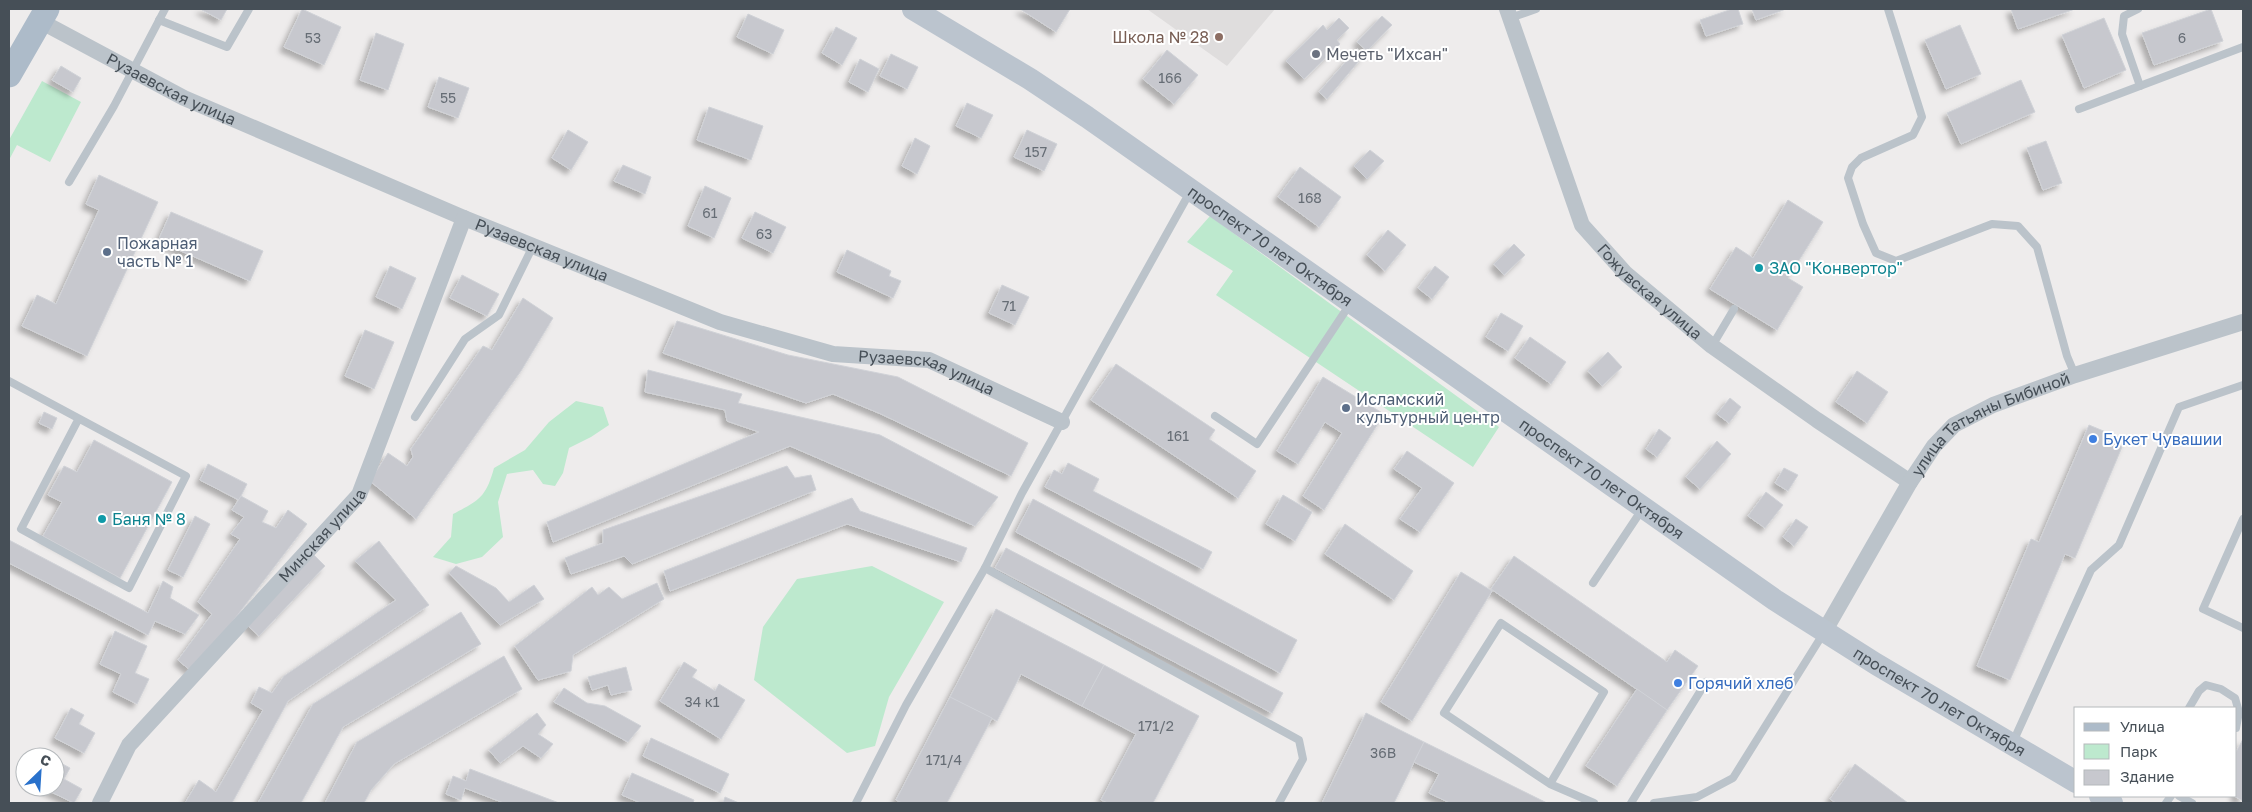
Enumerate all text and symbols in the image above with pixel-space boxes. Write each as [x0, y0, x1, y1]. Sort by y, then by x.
place label: Школа № 28 [1112, 27, 1209, 47]
house number: 53 [305, 29, 321, 46]
house number: 6 [2178, 29, 2186, 46]
marker: Школа № 28 [1213, 31, 1225, 43]
place label: Мечеть "Ихсан" [1326, 44, 1448, 64]
street label: Рузаевская улица [103, 48, 239, 129]
marker: Мечеть "Ихсан" [1310, 48, 1322, 60]
house number: 166 [1158, 69, 1182, 86]
house number: 55 [440, 89, 456, 106]
house number: 157 [1025, 143, 1047, 160]
street label: проспект 70 лет Октября [1184, 181, 1357, 311]
house number: 168 [1298, 189, 1322, 206]
house number: 61 [702, 204, 718, 221]
street label: Рузаевская улица [472, 214, 611, 286]
house number: 63 [756, 225, 772, 242]
place label: Пожарная часть № 1 [117, 233, 198, 271]
street label: Гожувская улица [1593, 239, 1707, 344]
marker: Пожарная часть № 1 [101, 246, 113, 258]
place label: ЗАО "Конвертор" [1769, 258, 1903, 278]
marker: ЗАО "Конвертор" [1753, 262, 1765, 274]
house number: 71 [1002, 297, 1016, 314]
street label: Рузаевская улица [858, 346, 998, 399]
street label: улица Татьяны Бибиной [1907, 368, 2073, 480]
place label: Исламский культурный центр [1356, 389, 1500, 427]
marker: Исламский культурный центр [1340, 402, 1352, 414]
street label: проспект 70 лет Октября [1516, 414, 1688, 543]
house number: 161 [1167, 427, 1189, 444]
place label: Букет Чувашии [2103, 429, 2222, 449]
marker: Букет Чувашии [2087, 433, 2099, 445]
street label: Минская улица [274, 486, 370, 586]
place label: Баня № 8 [112, 509, 186, 529]
marker: Баня № 8 [96, 513, 108, 525]
street label: проспект 70 лет Октября [1850, 642, 2030, 760]
place label: Горячий хлеб [1688, 673, 1793, 693]
marker: Горячий хлеб [1672, 677, 1684, 689]
house number: 34 к1 [684, 693, 720, 710]
legend [2074, 707, 2237, 797]
house number: 171/2 [1138, 717, 1174, 734]
text: Улица [2120, 717, 2165, 735]
text: Парк [2120, 742, 2158, 760]
house number: 36В [1370, 744, 1396, 761]
north arrow [15, 747, 65, 797]
text: С [38, 750, 54, 770]
house number: 171/4 [926, 751, 962, 768]
text: Здание [2120, 767, 2174, 785]

